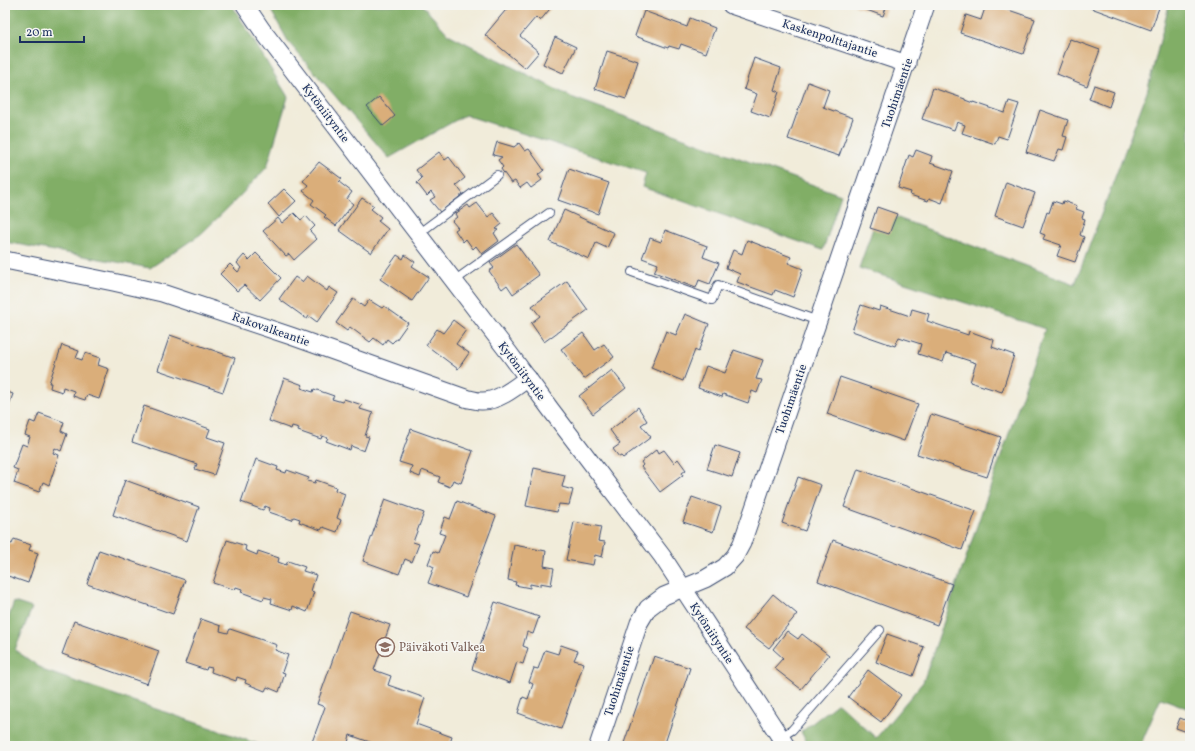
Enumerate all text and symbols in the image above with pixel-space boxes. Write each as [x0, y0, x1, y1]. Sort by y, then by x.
street label: Kaskenpolttajantie [780, 16, 880, 62]
scale bar [20, 18, 84, 44]
text: 20 m [26, 25, 53, 41]
street label: Tuohimäentie [878, 56, 918, 131]
street label: Kytöniityntie [298, 81, 353, 147]
street label: Rakovalkeantie [230, 309, 312, 351]
street label: Kytöniityntie [494, 339, 549, 405]
street label: Tuohimäentie [772, 362, 812, 437]
street label: Kytöniityntie [685, 600, 737, 668]
school or university icon: Päiväkoti Valkea [374, 636, 396, 658]
place label: Päiväkoti Valkea [399, 640, 485, 656]
street label: Tuohimäentie [601, 644, 639, 719]

